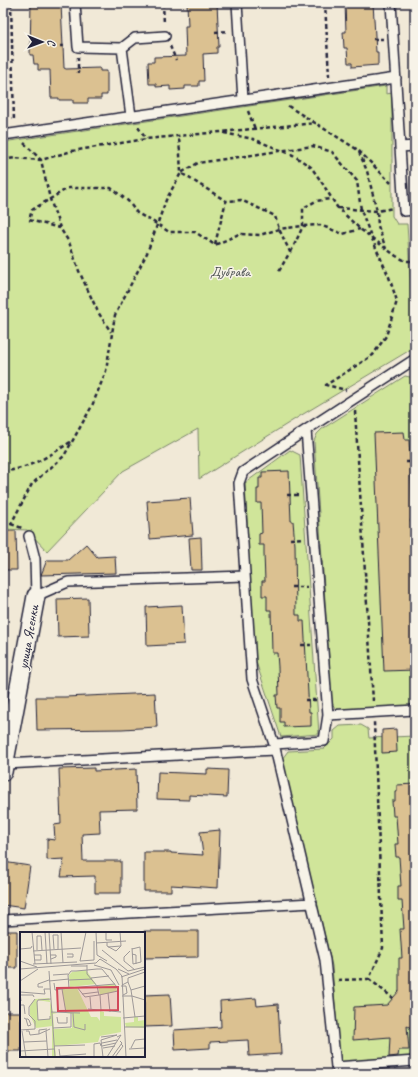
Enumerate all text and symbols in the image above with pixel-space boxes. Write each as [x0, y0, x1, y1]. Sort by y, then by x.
north arrow [22, 22, 62, 62]
text: С [45, 39, 59, 47]
park label: Дубрава [210, 263, 251, 280]
street label: улица Ясенки [14, 603, 43, 671]
inset map [20, 932, 145, 1057]

